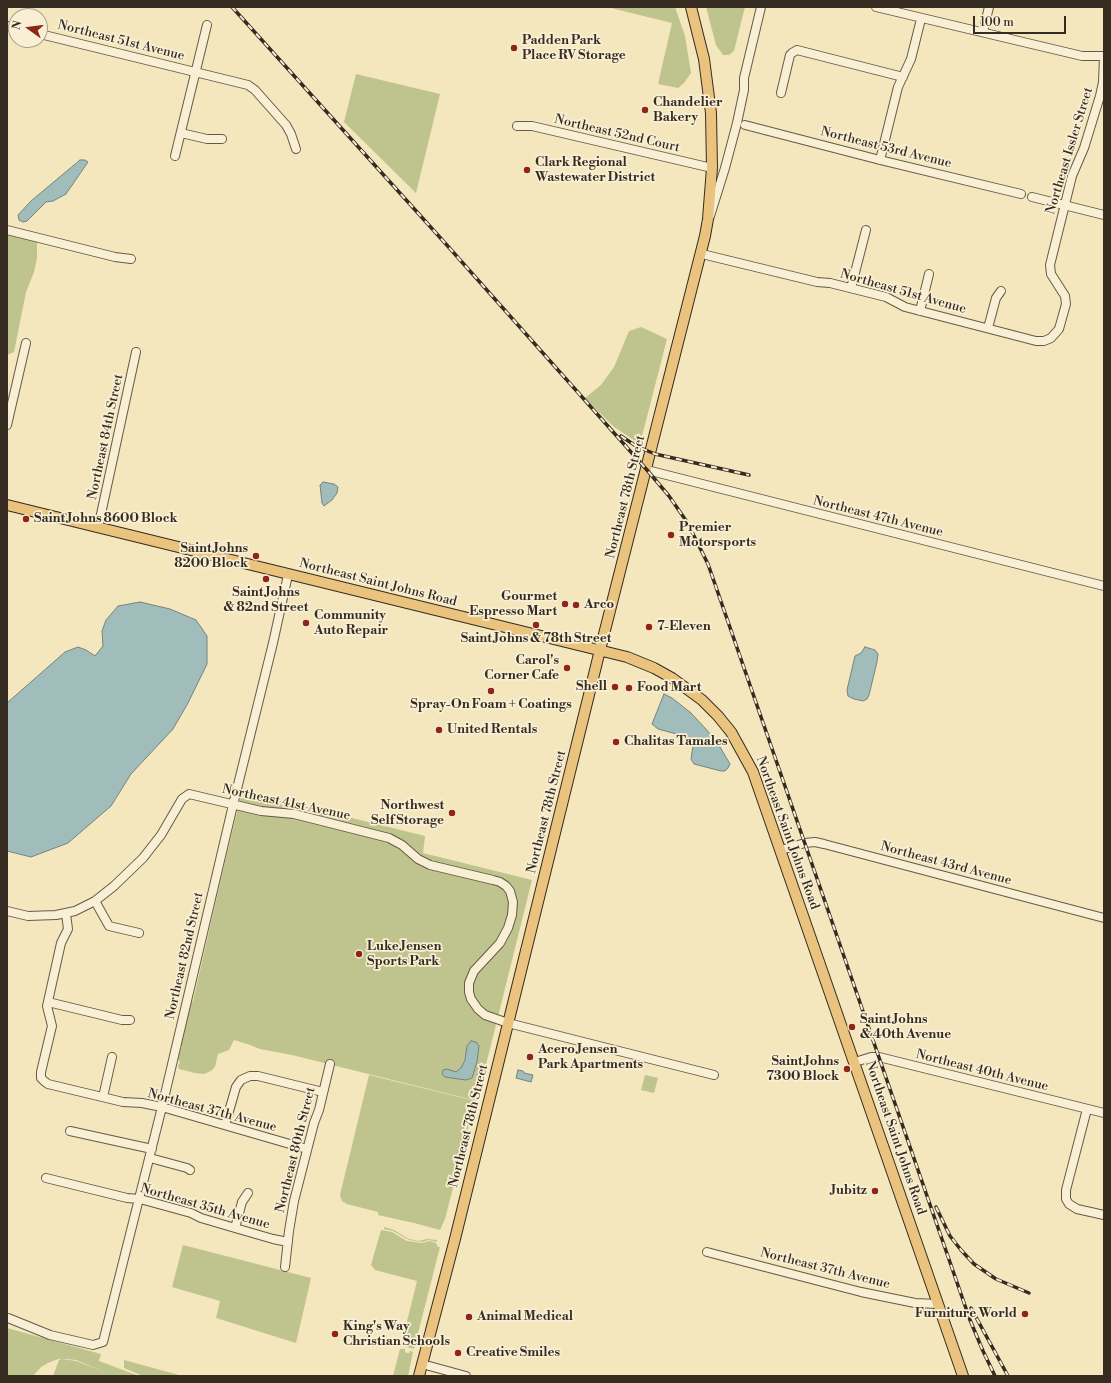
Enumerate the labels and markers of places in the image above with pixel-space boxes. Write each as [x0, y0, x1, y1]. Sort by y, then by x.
place label: Padden Park Place RV Storage [522, 33, 626, 64]
marker: Padden Park Place RV Storage [509, 43, 519, 53]
place label: Chandelier Bakery [653, 95, 722, 126]
marker: Chandelier Bakery [640, 105, 650, 115]
place label: Clark Regional Wastewater District [535, 155, 655, 186]
marker: Clark Regional Wastewater District [522, 165, 532, 175]
place label: Saint Johns 8600 Block [34, 511, 177, 527]
marker: Saint Johns 8600 Block [21, 514, 31, 524]
place label: Premier Motorsports [679, 520, 756, 551]
marker: Premier Motorsports [666, 530, 676, 540]
place label: Saint Johns 8200 Block [174, 541, 248, 572]
marker: Saint Johns 8200 Block [251, 551, 261, 561]
marker: Saint Johns & 82nd Street [261, 574, 271, 584]
place label: Saint Johns & 82nd Street [224, 585, 308, 616]
place label: Gourmet Espresso Mart [469, 589, 557, 620]
place label: Arco [584, 597, 614, 613]
marker: Gourmet Espresso Mart [560, 599, 570, 609]
marker: Arco [571, 600, 581, 610]
place label: Community Auto Repair [314, 608, 388, 639]
marker: Community Auto Repair [301, 618, 311, 628]
place label: 7-Eleven [657, 619, 711, 635]
marker: Saint Johns & 78th Street [531, 620, 541, 630]
marker: 7-Eleven [644, 622, 654, 632]
place label: Saint Johns & 78th Street [461, 631, 611, 647]
place label: Carol's Corner Cafe [484, 653, 559, 684]
marker: Carol's Corner Cafe [562, 663, 572, 673]
place label: Shell [576, 679, 607, 695]
place label: Food Mart [637, 680, 701, 696]
marker: Shell [610, 682, 620, 692]
marker: Food Mart [624, 683, 634, 693]
marker: Spray-On Foam + Coatings [486, 686, 496, 696]
place label: Spray-On Foam + Coatings [410, 697, 572, 713]
place label: United Rentals [447, 722, 537, 738]
marker: United Rentals [434, 725, 444, 735]
place label: Chalitas Tamales [624, 734, 728, 750]
marker: Chalitas Tamales [611, 737, 621, 747]
place label: Northwest Self Storage [371, 798, 444, 829]
marker: Northwest Self Storage [447, 808, 457, 818]
place label: Luke Jensen Sports Park [367, 939, 441, 970]
marker: Luke Jensen Sports Park [354, 949, 364, 959]
place label: Saint Johns & 40th Avenue [860, 1012, 951, 1043]
marker: Saint Johns & 40th Avenue [847, 1022, 857, 1032]
place label: Acero Jensen Park Apartments [538, 1042, 643, 1073]
marker: Acero Jensen Park Apartments [525, 1052, 535, 1062]
place label: Saint Johns 7300 Block [766, 1054, 839, 1085]
marker: Saint Johns 7300 Block [842, 1064, 852, 1074]
place label: Jubitz [831, 1183, 867, 1199]
marker: Jubitz [870, 1186, 880, 1196]
place label: Furniture World [915, 1306, 1017, 1322]
place label: Animal Medical [477, 1309, 573, 1325]
marker: Furniture World [1020, 1309, 1030, 1319]
marker: Animal Medical [464, 1312, 474, 1322]
place label: King's Way Christian Schools [343, 1319, 450, 1350]
marker: King's Way Christian Schools [330, 1329, 340, 1339]
place label: Creative Smiles [466, 1345, 560, 1361]
marker: Creative Smiles [453, 1348, 463, 1358]

